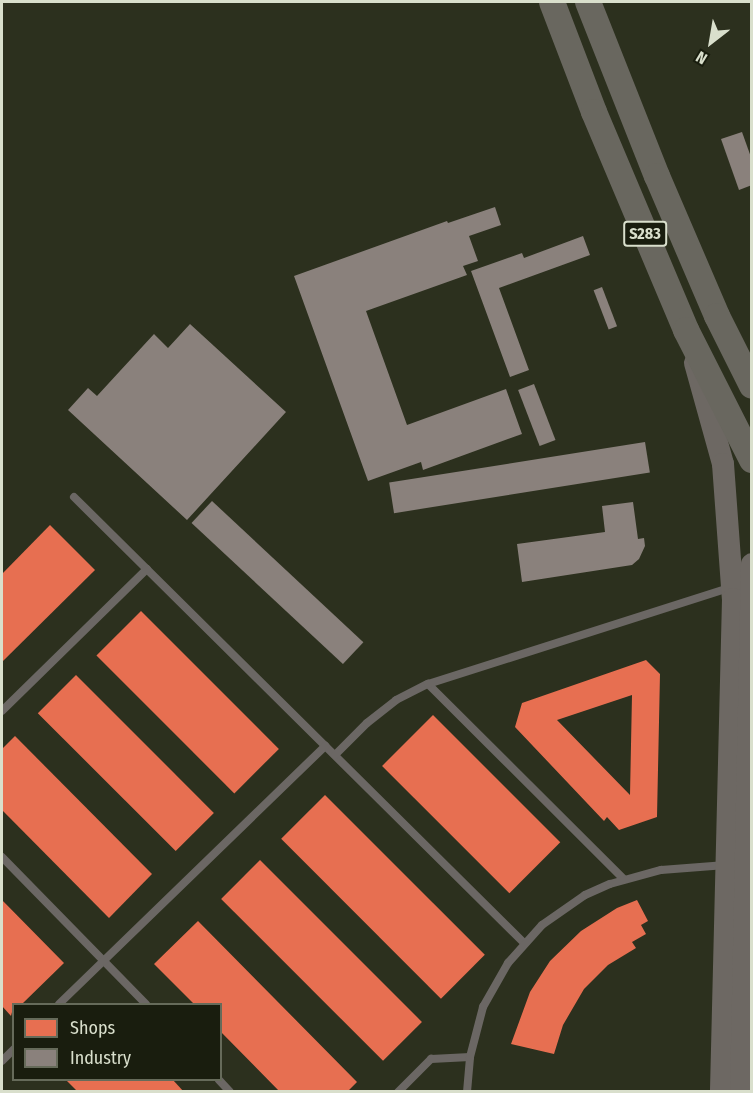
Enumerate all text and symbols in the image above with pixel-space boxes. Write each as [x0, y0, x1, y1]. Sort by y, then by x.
north arrow [681, 12, 741, 72]
text: N [692, 47, 710, 68]
road number: S283 [622, 221, 668, 247]
legend [12, 1003, 222, 1081]
text: Shops [70, 1017, 115, 1039]
text: Industry [70, 1047, 131, 1069]

